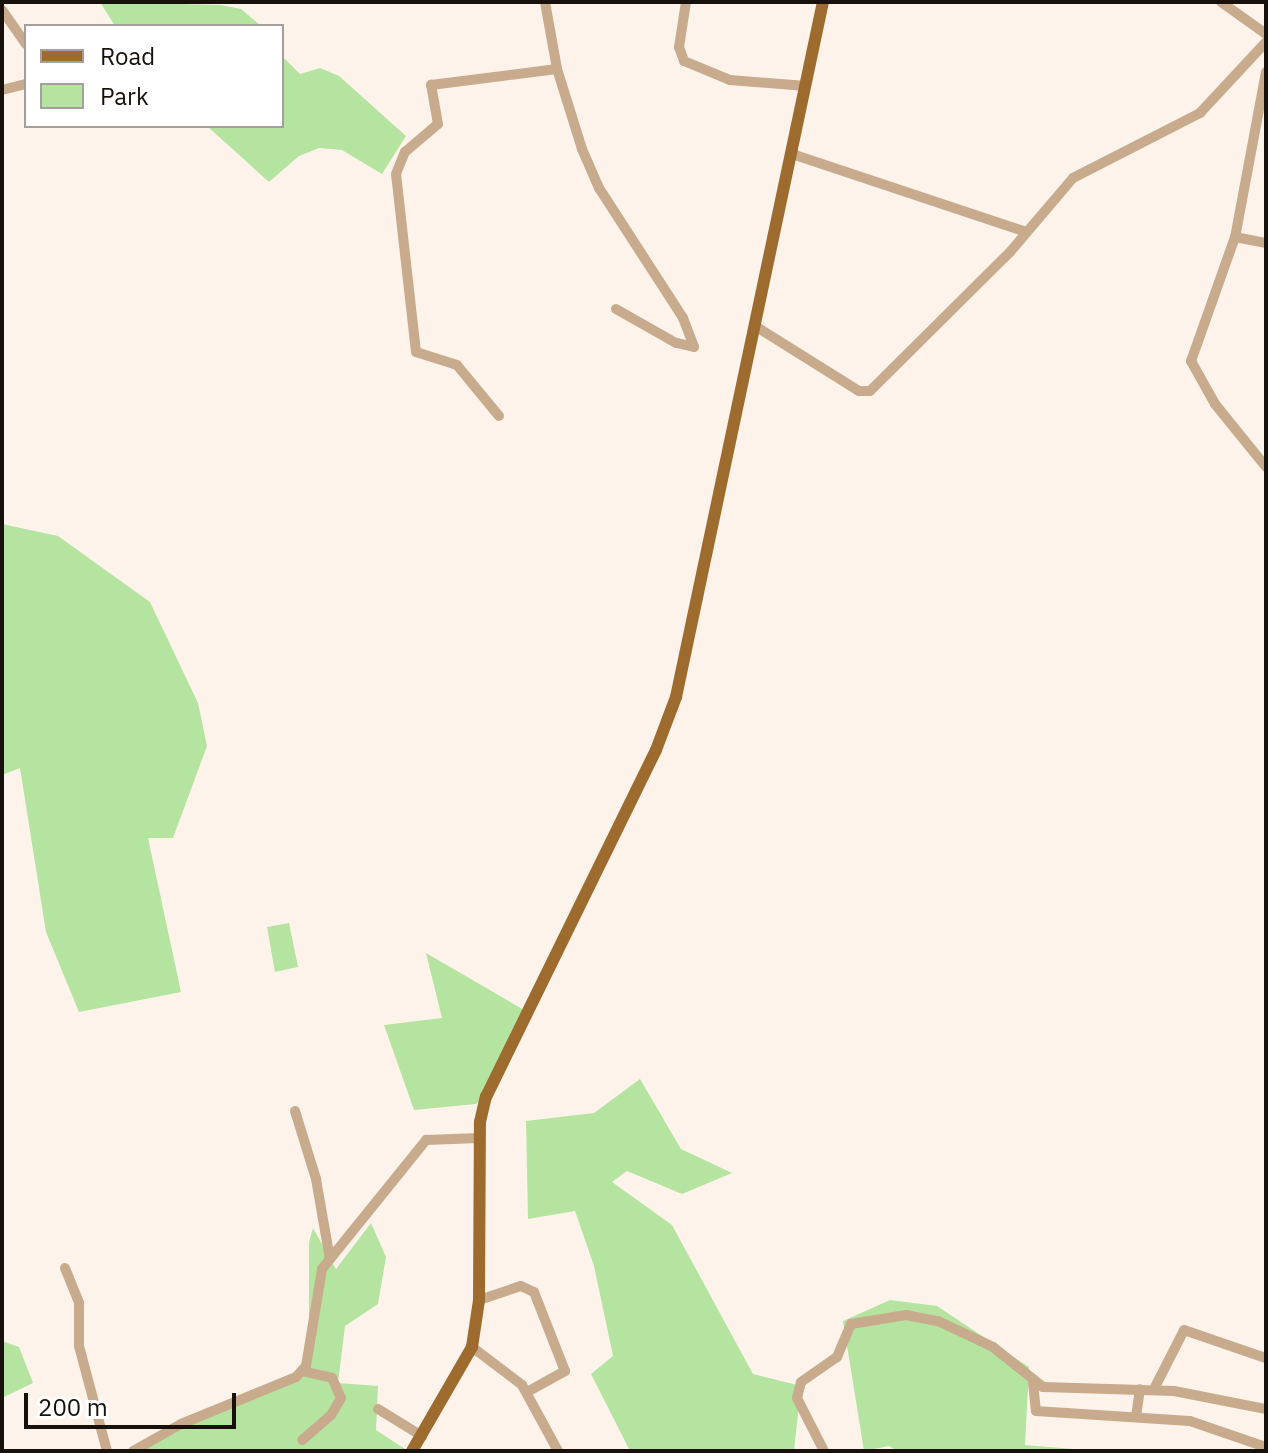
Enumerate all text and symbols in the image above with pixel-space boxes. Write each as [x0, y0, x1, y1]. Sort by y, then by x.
legend [24, 24, 284, 128]
text: Road [100, 40, 155, 72]
text: Park [100, 80, 149, 112]
scale bar [28, 1377, 240, 1427]
text: 200 m [38, 1391, 108, 1423]

